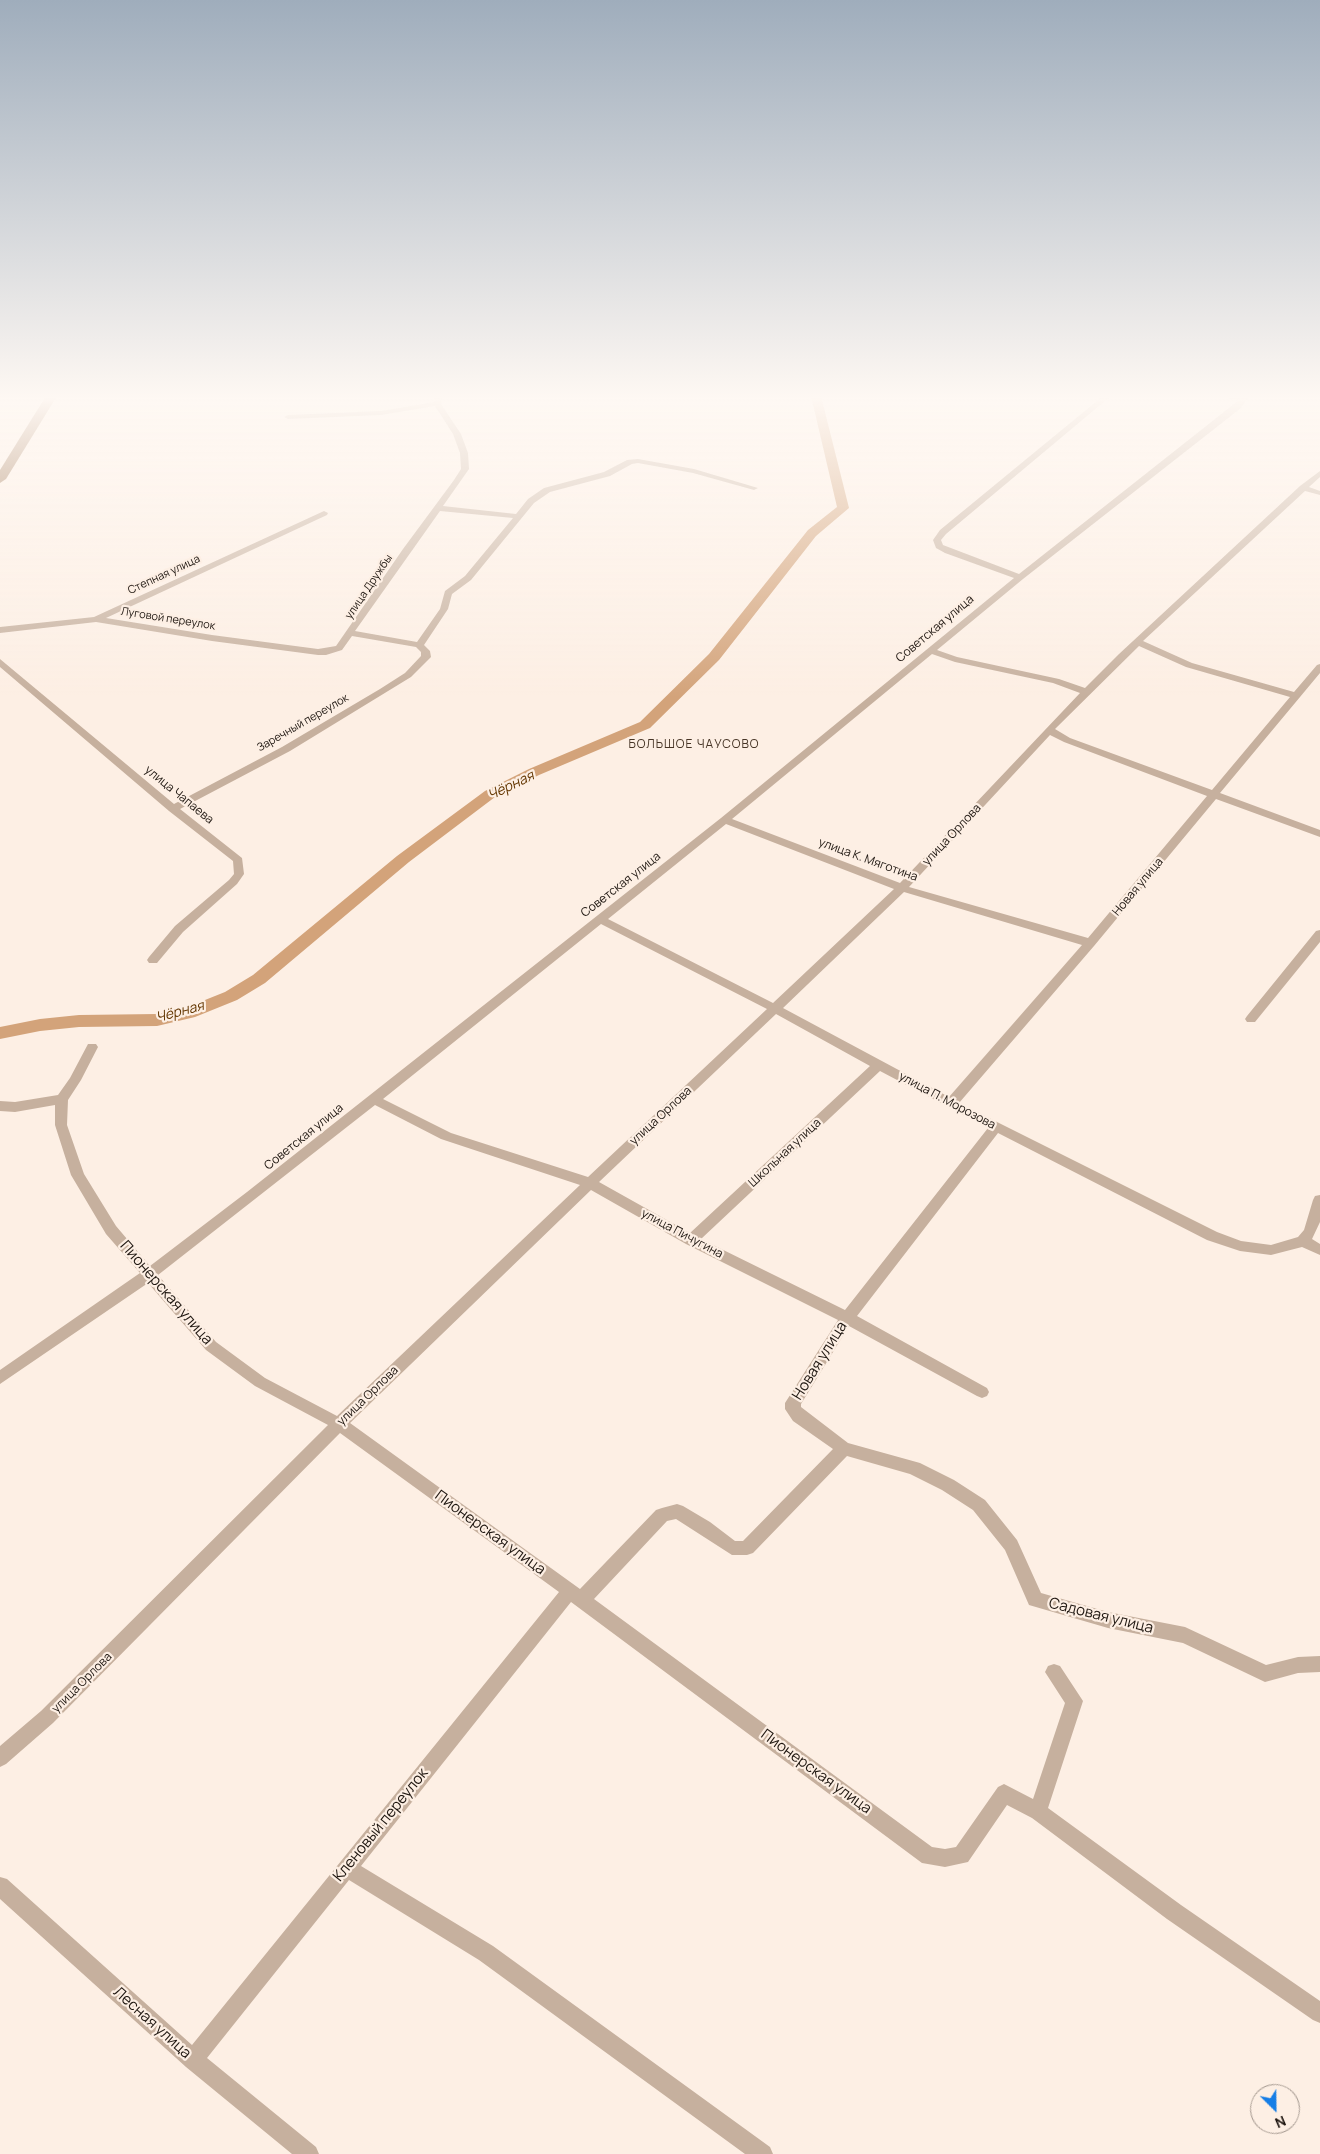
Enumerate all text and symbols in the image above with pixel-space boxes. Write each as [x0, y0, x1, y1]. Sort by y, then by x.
street label: улица Дружбы [343, 552, 395, 622]
street label: Степная улица [126, 553, 202, 597]
street label: Советская улица [893, 592, 977, 666]
street label: Луговой переулок [120, 605, 216, 633]
street label: Заречный переулок [255, 691, 351, 755]
district label: БОЛЬШОЕ ЧАУСОВО [627, 738, 761, 752]
street label: улица Чапаева [142, 763, 216, 827]
water label: Чёрная [485, 768, 537, 804]
street label: улица Орлова [920, 801, 984, 869]
street label: улица К. Мяготина [816, 835, 920, 885]
street label: Советская улица [578, 849, 664, 921]
street label: Новая улица [1110, 855, 1166, 919]
water label: Чёрная [154, 998, 206, 1026]
street label: улица П. Морозова [896, 1069, 998, 1133]
street label: улица Орлова [627, 1084, 695, 1148]
street label: Советская улица [262, 1101, 346, 1173]
street label: Школьная улица [746, 1116, 824, 1190]
street label: улица Пичугина [639, 1206, 725, 1262]
street label: Пионерская улица [116, 1237, 216, 1349]
street label: Новая улица [789, 1318, 851, 1404]
street label: улица Орлова [335, 1363, 401, 1429]
street label: Пионерская улица [431, 1487, 549, 1579]
street label: Садовая улица [1047, 1594, 1155, 1638]
street label: улица Орлова [49, 1650, 115, 1716]
street label: Пионерская улица [757, 1726, 875, 1818]
street label: Кленовый переулок [330, 1765, 432, 1885]
street label: Лесная улица [109, 1983, 195, 2063]
north arrow [1250, 2084, 1300, 2134]
text: N [1272, 2112, 1289, 2133]

